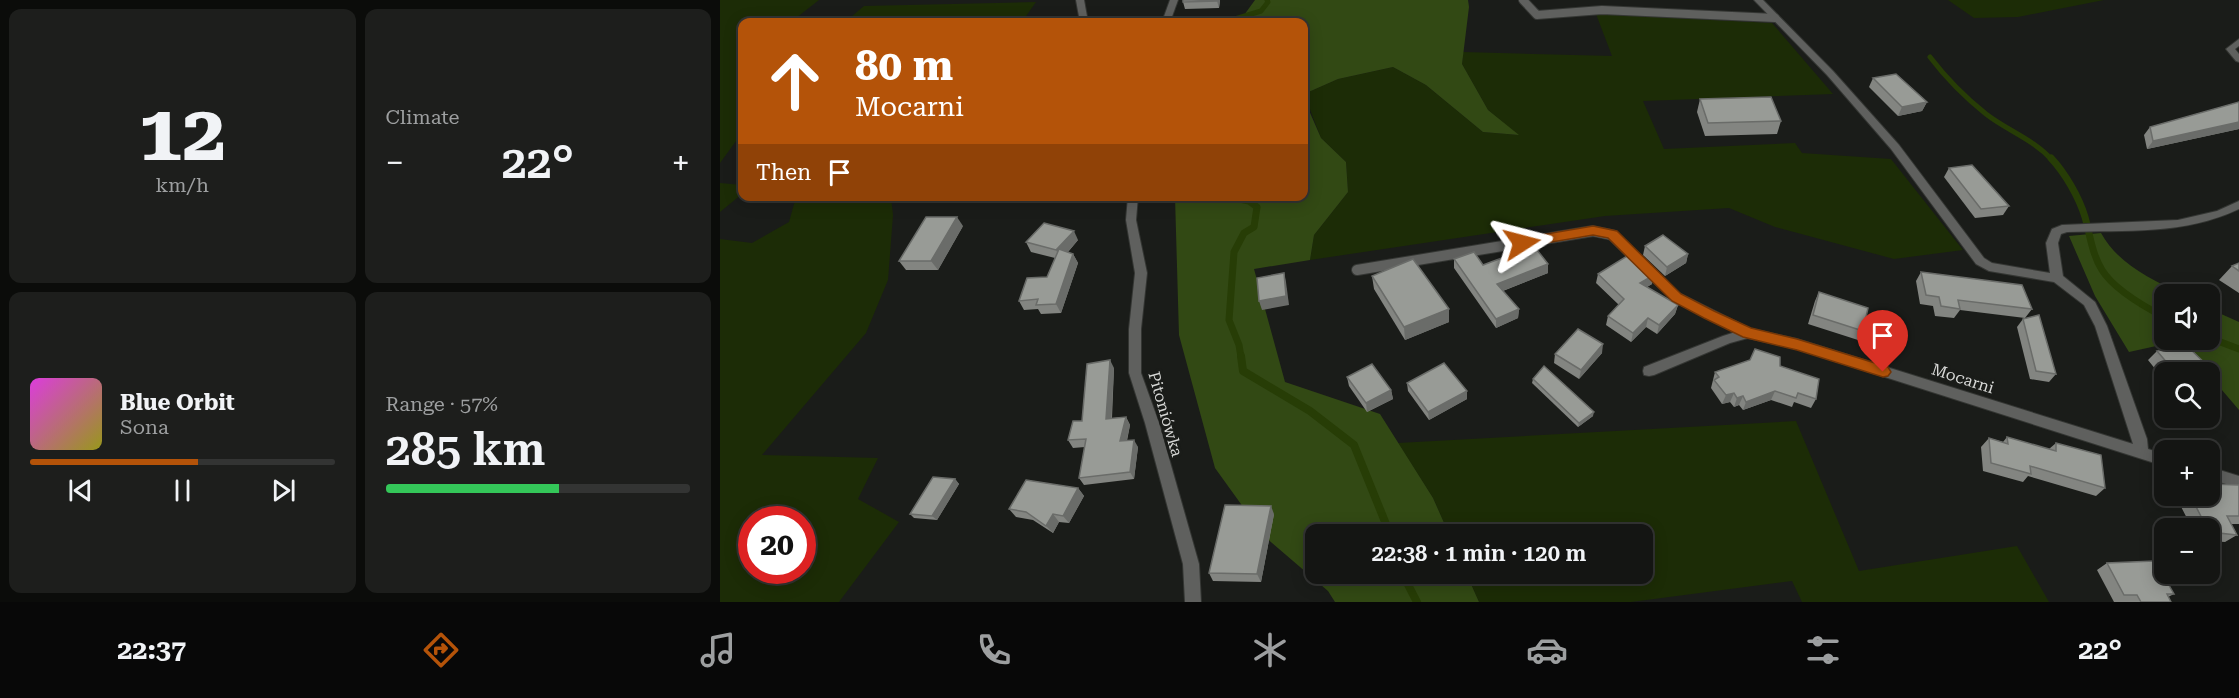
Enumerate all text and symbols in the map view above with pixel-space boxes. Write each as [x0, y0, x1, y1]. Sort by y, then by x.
text: 80 m [855, 41, 953, 90]
icon: ahead [756, 42, 834, 120]
text: 12 [139, 88, 226, 179]
text: Mocarni [855, 91, 964, 123]
text: Climate [386, 105, 460, 129]
text: 22° [501, 136, 574, 189]
text: − [386, 143, 404, 182]
text: + [672, 143, 690, 182]
icon: arrive [823, 156, 856, 189]
text: Then [756, 160, 811, 185]
text: km/h [155, 173, 209, 197]
position arrow [1490, 211, 1554, 275]
map controls [2154, 284, 2220, 584]
button: sound [2154, 284, 2220, 350]
pin [1857, 310, 1908, 372]
icon: arrive [1866, 319, 1899, 352]
street label: Mocarni [1929, 359, 1996, 397]
button: search [2154, 362, 2220, 428]
street label: Pitoniówka [1144, 369, 1187, 459]
text: Blue Orbit [120, 390, 235, 415]
text: Range · 57% [386, 392, 498, 416]
text: Sona [120, 415, 169, 439]
text: 285 km [386, 423, 545, 476]
button: + [2154, 440, 2220, 506]
icon: previous [64, 474, 97, 507]
icon: pause [166, 474, 199, 507]
icon: next [267, 474, 300, 507]
speed limit sign: 20 [738, 506, 816, 584]
button: − [2154, 518, 2220, 584]
text: 22:38 · 1 min · 120 m [1372, 541, 1586, 566]
icon: directions [420, 629, 462, 671]
icon: music [697, 629, 739, 671]
icon: phone [973, 629, 1015, 671]
icon: climate [1249, 629, 1291, 671]
icon: car [1526, 629, 1568, 671]
icon: filters [1802, 629, 1844, 671]
text: 22:37 [117, 634, 186, 666]
text: 22° [2078, 634, 2122, 666]

